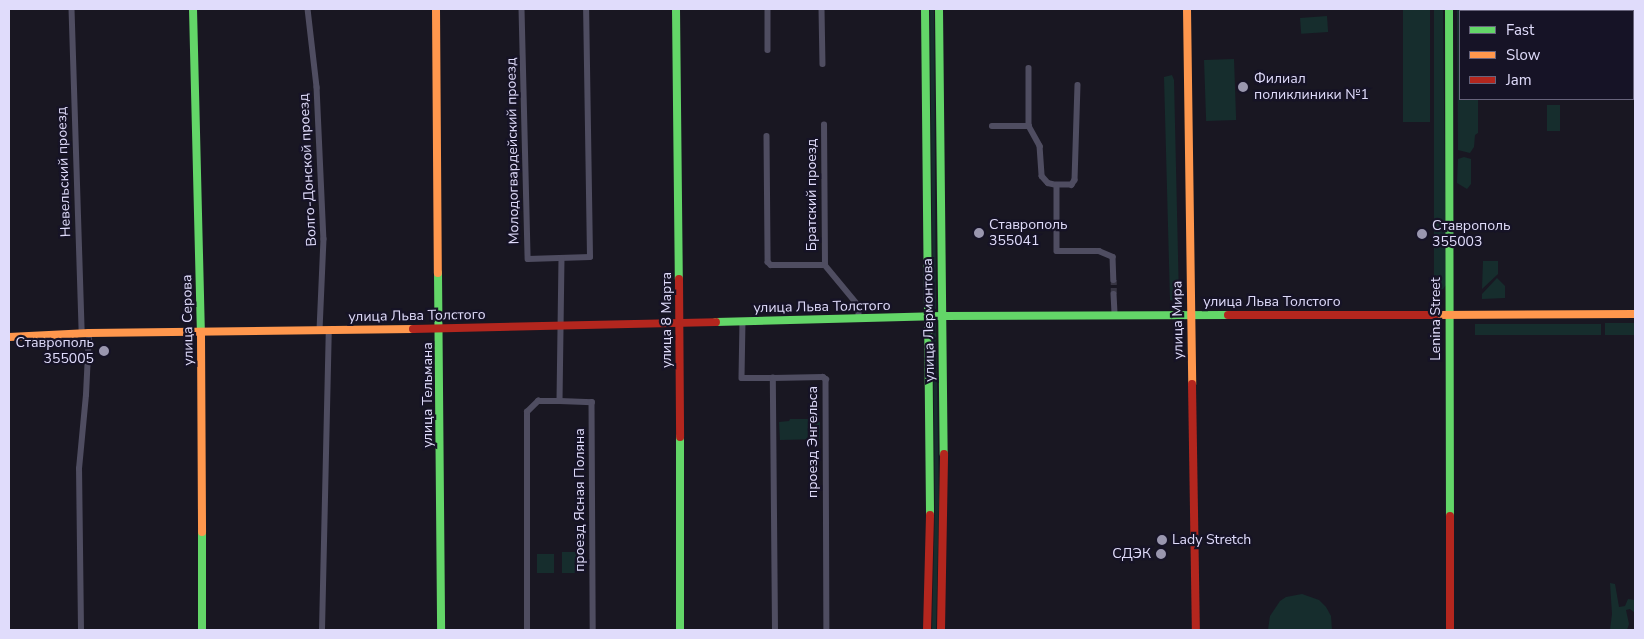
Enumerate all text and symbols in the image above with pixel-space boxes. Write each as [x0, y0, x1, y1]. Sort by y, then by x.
legend [1459, 10, 1634, 100]
text: Fast [1506, 20, 1534, 40]
text: Slow [1506, 45, 1540, 65]
street label: Молодогвардейский проезд [503, 57, 523, 245]
text: Jam [1506, 70, 1532, 90]
place label: Филиал поликлиники №1 [1254, 71, 1369, 104]
marker: Филиал поликлиники №1 [1236, 80, 1250, 94]
street label: Волго-Донской проезд [296, 93, 320, 247]
street label: Невельский проезд [53, 107, 75, 237]
street label: Братский проезд [804, 139, 820, 251]
place label: Ставрополь 355041 [989, 217, 1068, 250]
place label: Ставрополь 355003 [1432, 218, 1511, 250]
marker: Ставрополь 355041 [973, 227, 985, 239]
marker: Ставрополь 355003 [1416, 228, 1428, 240]
street label: улица Лермонтова [920, 258, 938, 382]
street label: улица 8 Марта [659, 272, 675, 368]
street label: улица Серова [179, 274, 197, 366]
street label: Lenina Street [1428, 277, 1444, 361]
street label: улица Мира [1169, 281, 1187, 359]
street label: улица Льва Толстого [1203, 294, 1341, 310]
street label: улица Льва Толстого [753, 297, 891, 317]
street label: улица Льва Толстого [348, 306, 486, 326]
place label: Ставрополь 355005 [15, 335, 94, 368]
street label: улица Тельмана [420, 342, 436, 448]
marker: Ставрополь 355005 [98, 345, 110, 357]
street label: проезд Энгельса [805, 386, 821, 498]
street label: проезд Ясная Поляна [572, 428, 588, 572]
place label: Lady Stretch [1172, 532, 1251, 548]
marker: Lady Stretch [1156, 534, 1168, 546]
place label: СДЭК [1112, 546, 1151, 562]
marker: СДЭК [1155, 548, 1167, 560]

